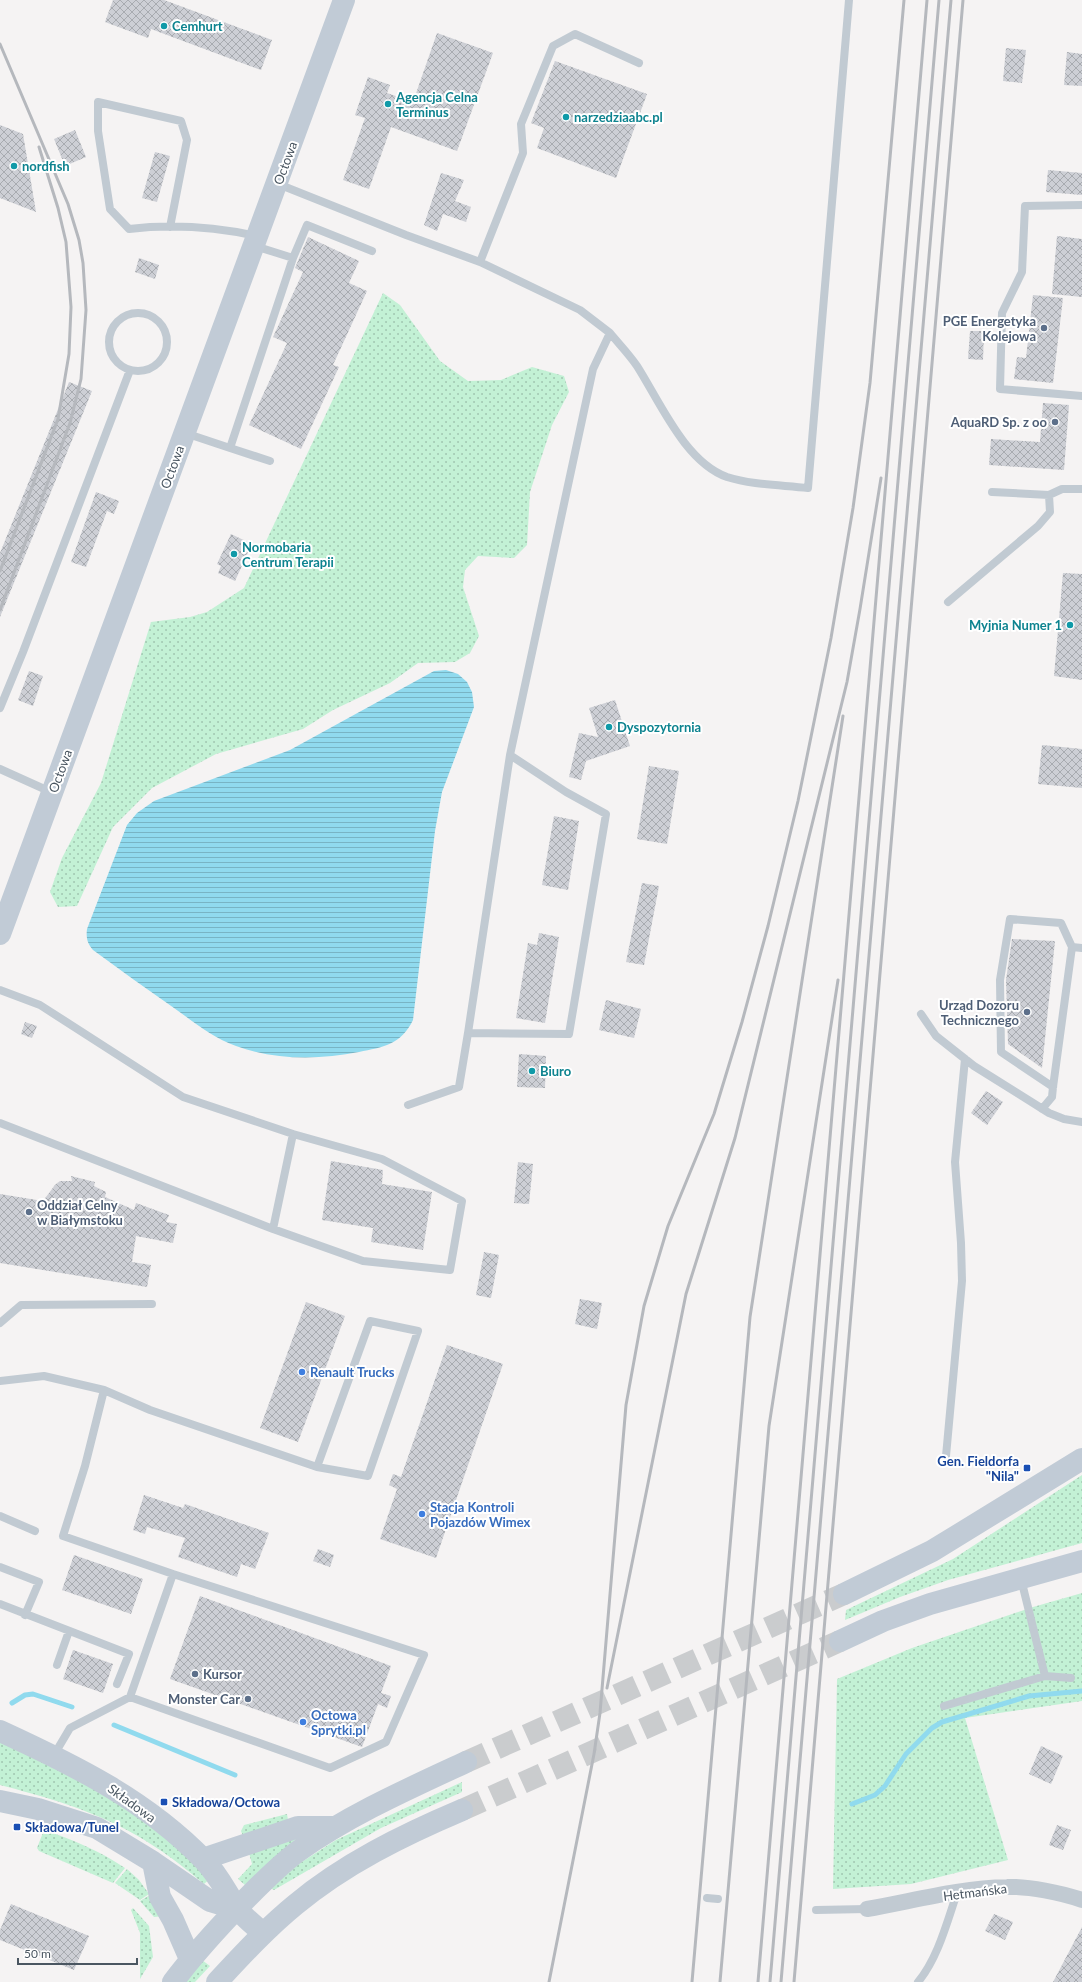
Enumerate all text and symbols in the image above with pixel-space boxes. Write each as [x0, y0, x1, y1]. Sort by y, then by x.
place label: Cemhurt [172, 18, 223, 34]
marker: Cemhurt [159, 21, 169, 31]
place label: Agencja Celna Terminus [395, 89, 478, 120]
marker: Agencja Celna Terminus [383, 99, 393, 109]
place label: narzedziaabc.pl [574, 109, 663, 125]
marker: narzedziaabc.pl [561, 112, 571, 122]
street label: Octowa [270, 139, 300, 187]
place label: nordfish [22, 158, 70, 174]
marker: nordfish [9, 161, 19, 171]
place label: PGE Energetyka Kolejowa [943, 313, 1036, 344]
marker: PGE Energetyka Kolejowa [1039, 323, 1049, 333]
place label: AquaRD Sp. z oo [950, 414, 1048, 430]
marker: AquaRD Sp. z oo [1050, 417, 1060, 427]
street label: Octowa [157, 443, 187, 491]
place label: Normobaria Centrum Terapii [242, 539, 334, 570]
marker: Normobaria Centrum Terapii [229, 549, 239, 559]
place label: Myjnia Numer 1 [969, 617, 1062, 633]
marker: Myjnia Numer 1 [1065, 620, 1075, 630]
place label: Dyspozytornia [617, 719, 701, 735]
marker: Dyspozytornia [604, 722, 614, 732]
street label: Octowa [45, 747, 75, 795]
place label: Urząd Dozoru Technicznego [939, 997, 1020, 1028]
marker: Urząd Dozoru Technicznego [1022, 1007, 1032, 1017]
place label: Biuro [540, 1063, 572, 1079]
marker: Biuro [527, 1066, 537, 1076]
place label: Oddział Celny w Białymstoku [37, 1197, 123, 1228]
marker: Oddział Celny w Białymstoku [24, 1207, 34, 1217]
place label: Renault Trucks [310, 1364, 395, 1380]
marker: Renault Trucks [297, 1367, 307, 1377]
place label: Gen. Fieldorfa "Nila" [937, 1453, 1019, 1484]
marker: Gen. Fieldorfa "Nila" [1022, 1463, 1032, 1473]
place label: Stacja Kontroli Pojazdów Wimex [430, 1499, 531, 1530]
marker: Stacja Kontroli Pojazdów Wimex [417, 1509, 427, 1519]
place label: Kursor [203, 1666, 242, 1682]
marker: Kursor [190, 1669, 200, 1679]
place label: Monster Car [168, 1691, 240, 1707]
marker: Monster Car [243, 1694, 253, 1704]
place label: Octowa Sprytki.pl [311, 1707, 366, 1738]
marker: Octowa Sprytki.pl [298, 1717, 308, 1727]
street label: Składowa [105, 1780, 159, 1826]
place label: Składowa/Octowa [172, 1794, 280, 1810]
marker: Składowa/Octowa [159, 1797, 169, 1807]
place label: Składowa/Tunel [25, 1819, 119, 1835]
marker: Składowa/Tunel [12, 1822, 22, 1832]
street label: Hetmańska [942, 1880, 1008, 1904]
scale bar [18, 1940, 137, 1966]
text: 50 m [24, 1946, 51, 1961]

